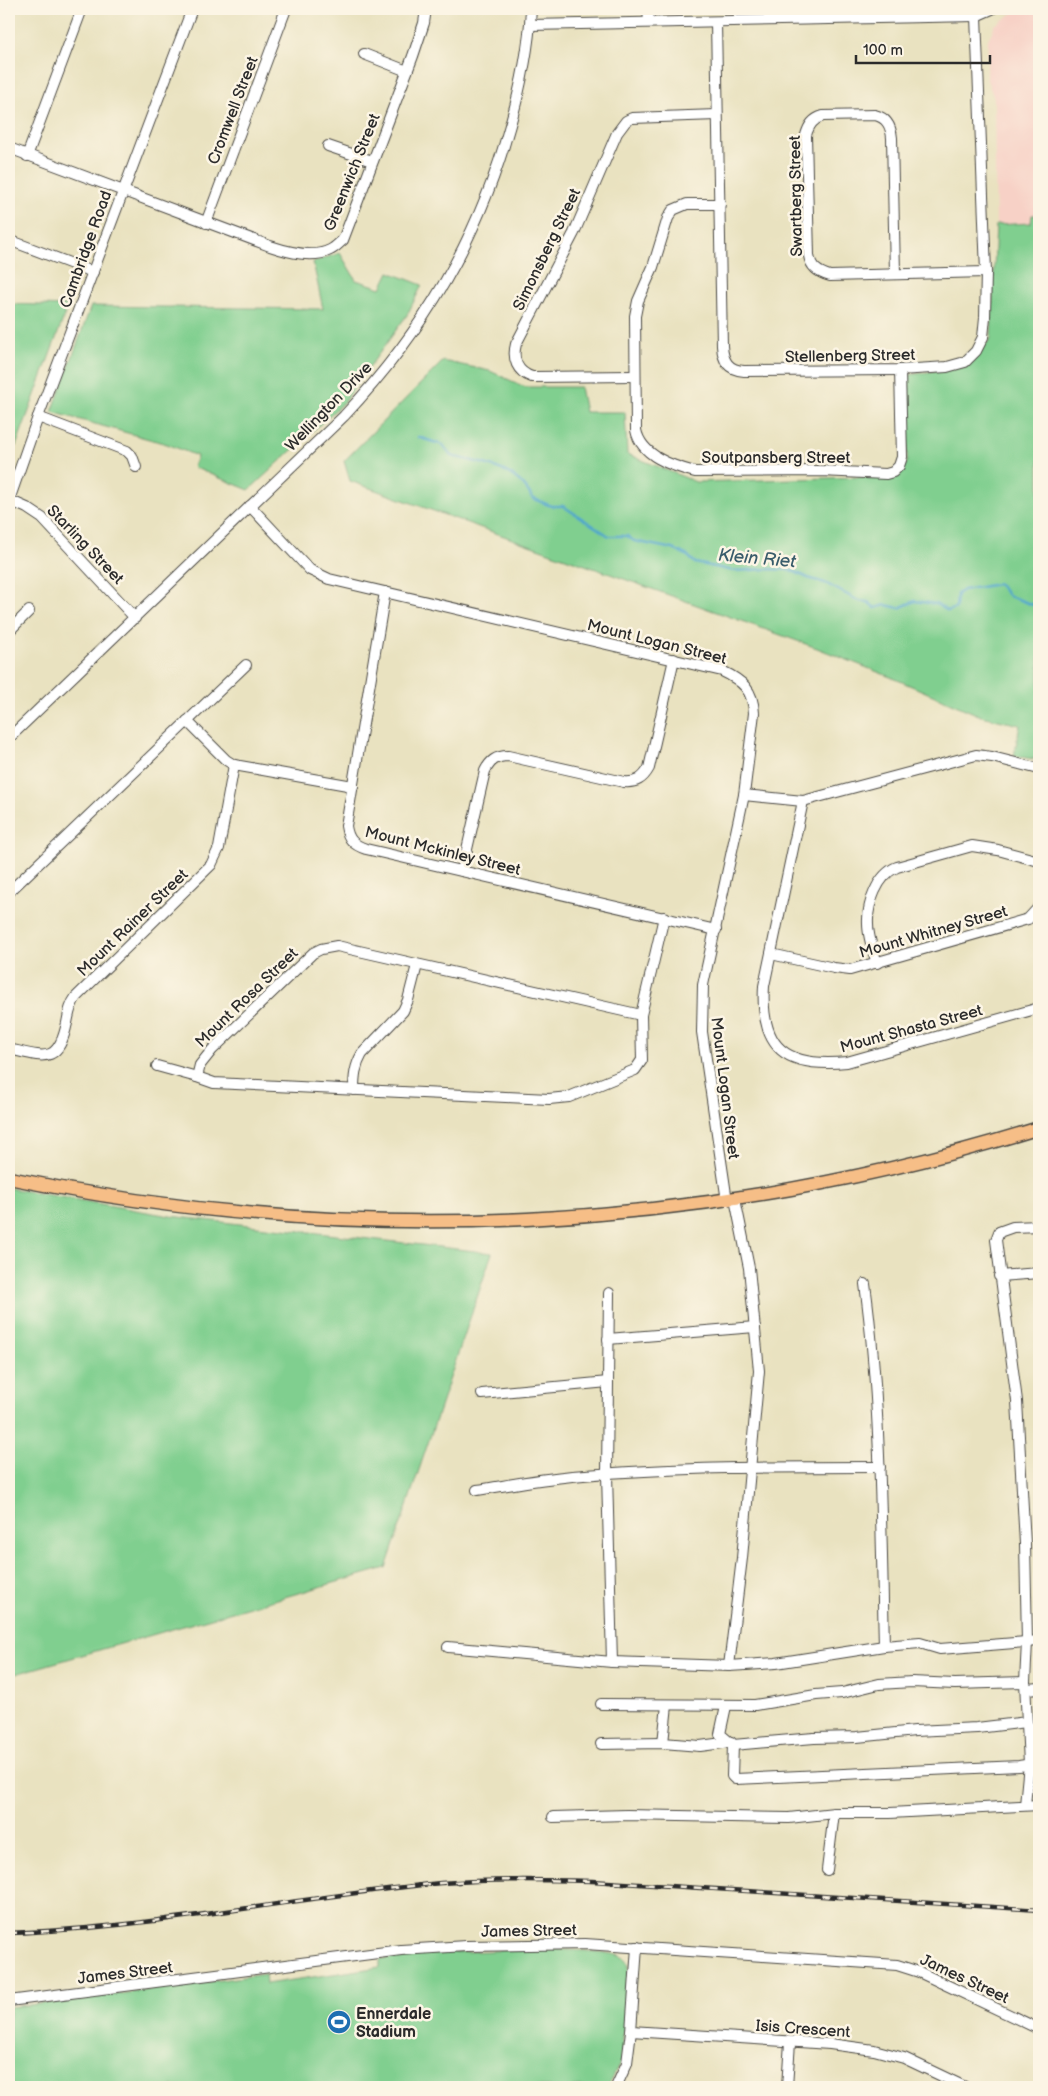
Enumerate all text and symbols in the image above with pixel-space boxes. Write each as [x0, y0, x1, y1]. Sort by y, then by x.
scale bar [856, 32, 989, 64]
text: 100 m [863, 41, 903, 60]
street label: Cromwell Street [204, 54, 263, 167]
street label: Greenwich Street [320, 111, 385, 234]
street label: Swartberg Street [786, 135, 807, 257]
street label: Simonsberg Street [509, 185, 585, 314]
street label: Cambridge Road [56, 188, 116, 311]
street label: Stellenberg Street [785, 346, 915, 367]
street label: Wellington Drive [282, 358, 377, 456]
street label: Soutpansberg Street [702, 449, 850, 468]
street label: Starling Street [43, 502, 127, 589]
water label: Klein Riet [717, 545, 797, 572]
street label: Mount Logan Street [585, 616, 728, 669]
street label: Mount Mckinley Street [363, 823, 523, 880]
street label: Mount Rainer Street [74, 865, 192, 981]
street label: Mount Whitney Street [857, 902, 1010, 963]
street label: Mount Rosa Street [192, 944, 302, 1052]
street label: Mount Shasta Street [838, 1001, 985, 1058]
street label: Mount Logan Street [706, 1016, 743, 1160]
street label: James Street [481, 1921, 577, 1942]
street label: James Street [917, 1951, 1012, 2008]
street label: James Street [77, 1958, 174, 1989]
place label: Ennerdale Stadium [356, 2005, 431, 2042]
sports icon: Ennerdale Stadium [326, 2009, 352, 2035]
street label: Isis Crescent [755, 2017, 851, 2042]

